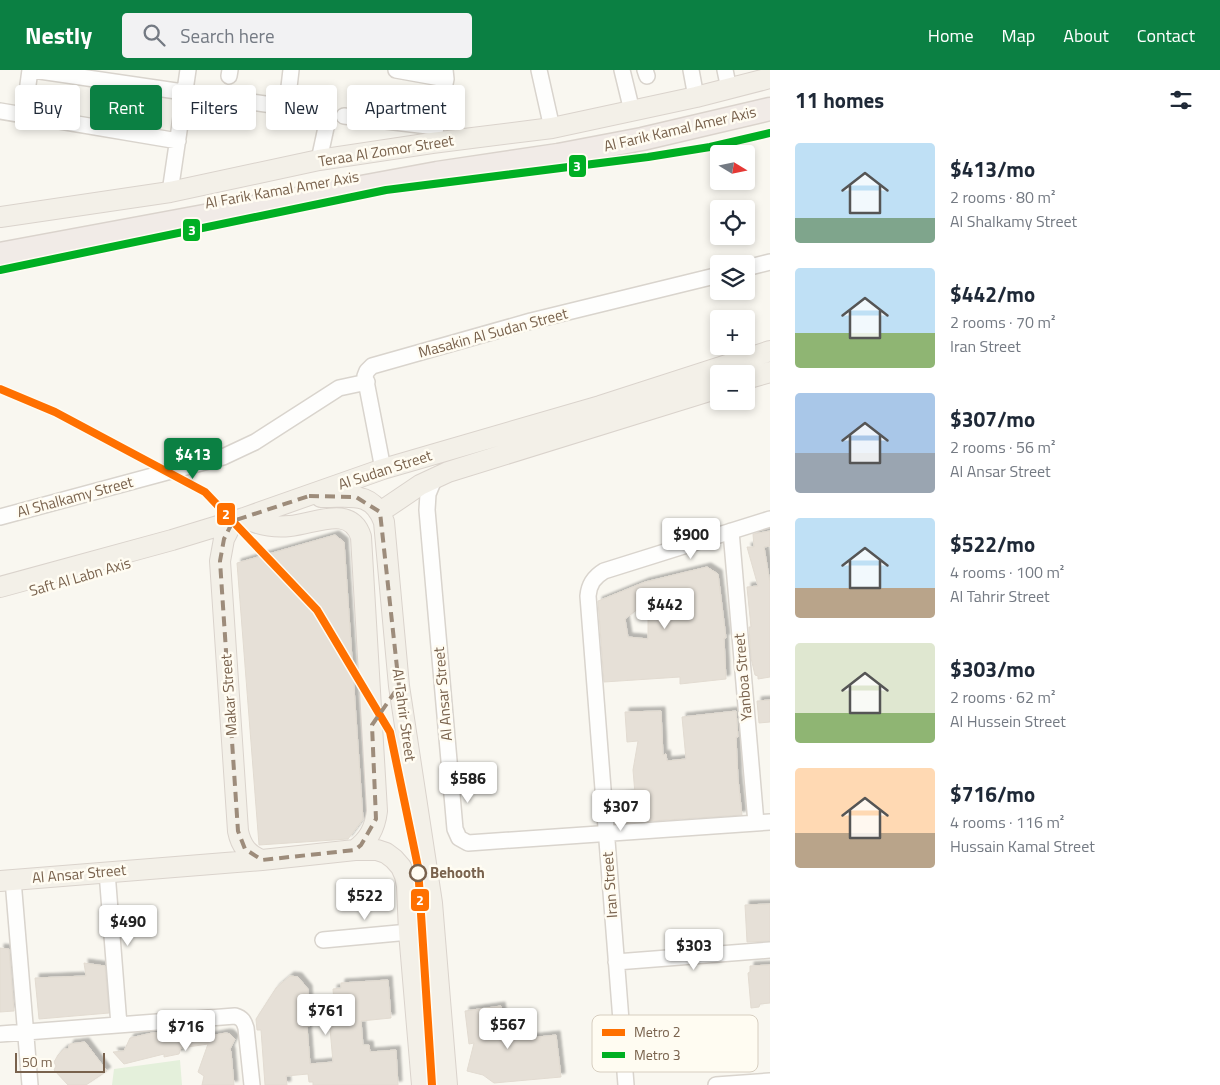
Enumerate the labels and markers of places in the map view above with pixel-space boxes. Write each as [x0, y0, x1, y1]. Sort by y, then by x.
pin: $413 [163, 438, 223, 480]
pin: $900 [661, 518, 721, 560]
pin: $442 [635, 588, 695, 630]
pin: $586 [438, 762, 498, 804]
pin: $307 [591, 790, 651, 832]
place label: Behooth [430, 861, 485, 884]
marker: Behooth [409, 864, 427, 882]
pin: $522 [335, 878, 395, 921]
pin: $490 [98, 904, 158, 947]
pin: $303 [664, 928, 724, 971]
pin: $761 [296, 994, 356, 1036]
pin: $567 [478, 1008, 538, 1050]
pin: $716 [156, 1010, 216, 1052]

